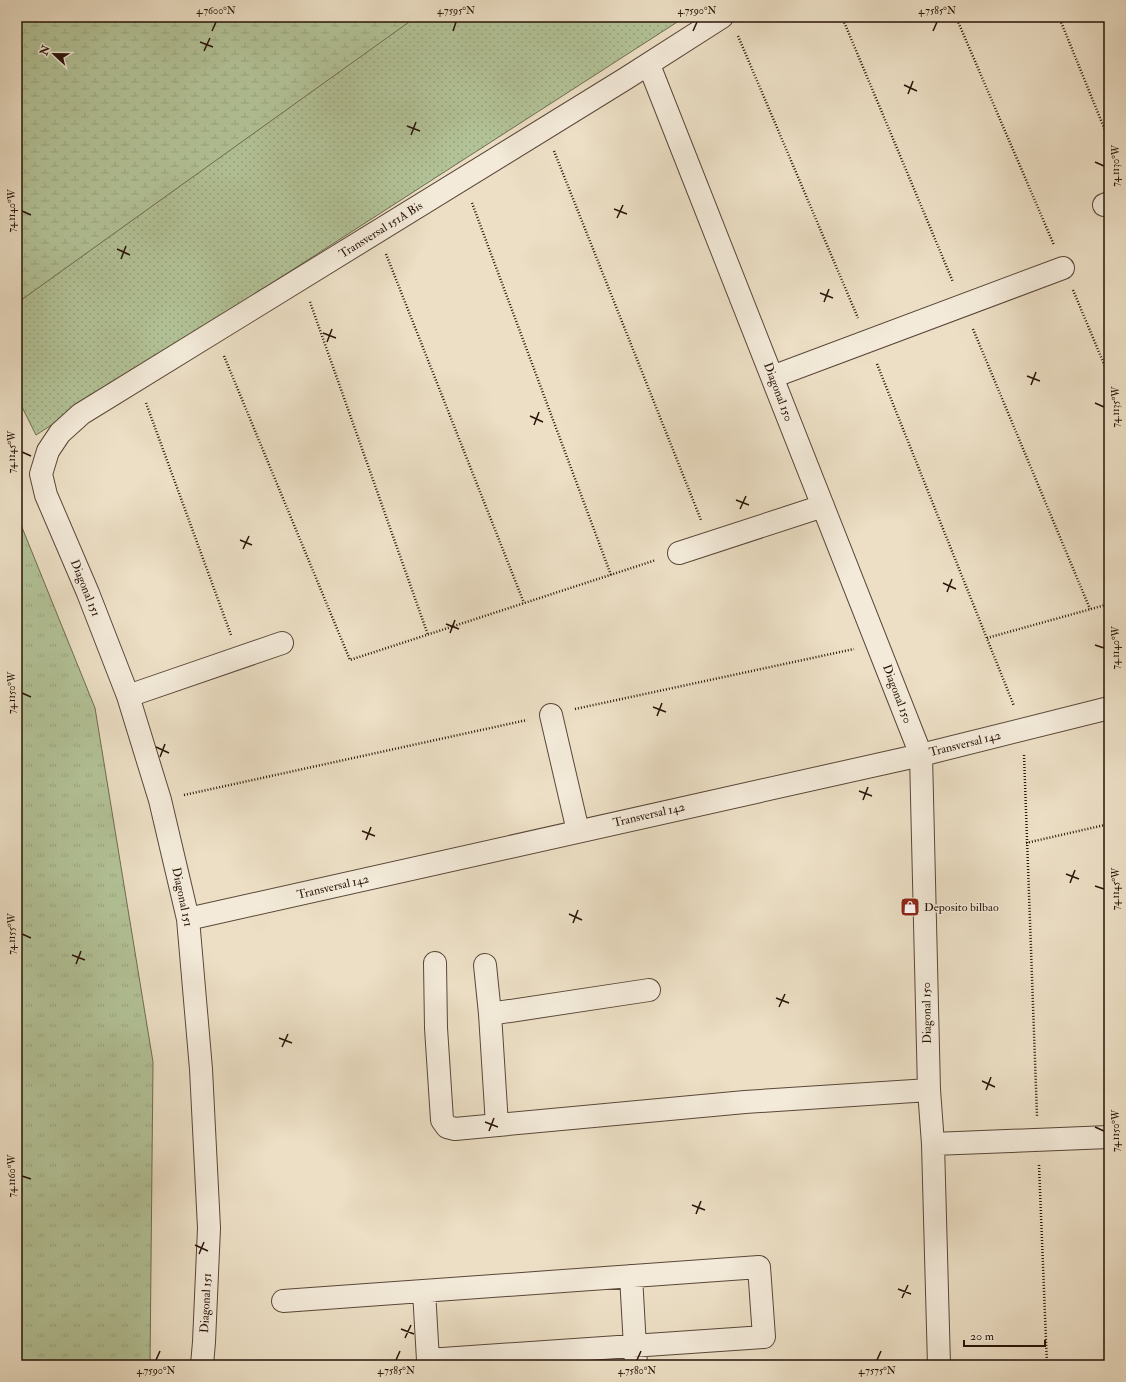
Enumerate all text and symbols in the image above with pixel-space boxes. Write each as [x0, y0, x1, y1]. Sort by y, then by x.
text: 4.7600°N [196, 5, 236, 17]
text: 4.7595°N [437, 5, 475, 17]
text: 4.7590°N [678, 5, 716, 17]
text: 4.7585°N [918, 5, 956, 17]
north arrow [34, 34, 74, 74]
text: N [37, 42, 53, 58]
text: 74.1130°W [1110, 144, 1122, 187]
text: 74.1140°W [6, 189, 18, 233]
street label: Transversal 151A Bis [336, 198, 426, 262]
street label: Diagonal 150 [760, 360, 796, 424]
text: 74.1135°W [1110, 386, 1122, 427]
text: 74.1145°W [6, 430, 18, 473]
street label: Diagonal 151 [67, 557, 103, 619]
text: 74.1140°W [1110, 626, 1122, 670]
street label: Diagonal 150 [879, 662, 915, 726]
text: 74.1150°W [6, 671, 18, 714]
street label: Transversal 142 [928, 728, 1002, 760]
street label: Transversal 142 [612, 799, 686, 831]
street label: Diagonal 151 [168, 866, 196, 928]
text: 74.1145°W [1110, 867, 1122, 910]
street label: Transversal 142 [296, 871, 370, 903]
shop icon: Deposito bilbao [899, 896, 921, 918]
place label: Deposito bilbao [924, 900, 999, 915]
text: 74.1155°W [6, 912, 18, 955]
street label: Diagonal 150 [919, 982, 935, 1044]
text: 74.1150°W [1110, 1109, 1122, 1152]
text: 74.1160°W [6, 1154, 18, 1197]
street label: Diagonal 151 [197, 1273, 215, 1333]
scale bar [964, 1322, 1045, 1348]
text: 20 m [970, 1329, 995, 1344]
text: 4.7590°N [137, 1365, 175, 1377]
text: 4.7585°N [377, 1365, 415, 1377]
text: 4.7580°N [618, 1365, 656, 1377]
text: 4.7575°N [858, 1365, 896, 1377]

